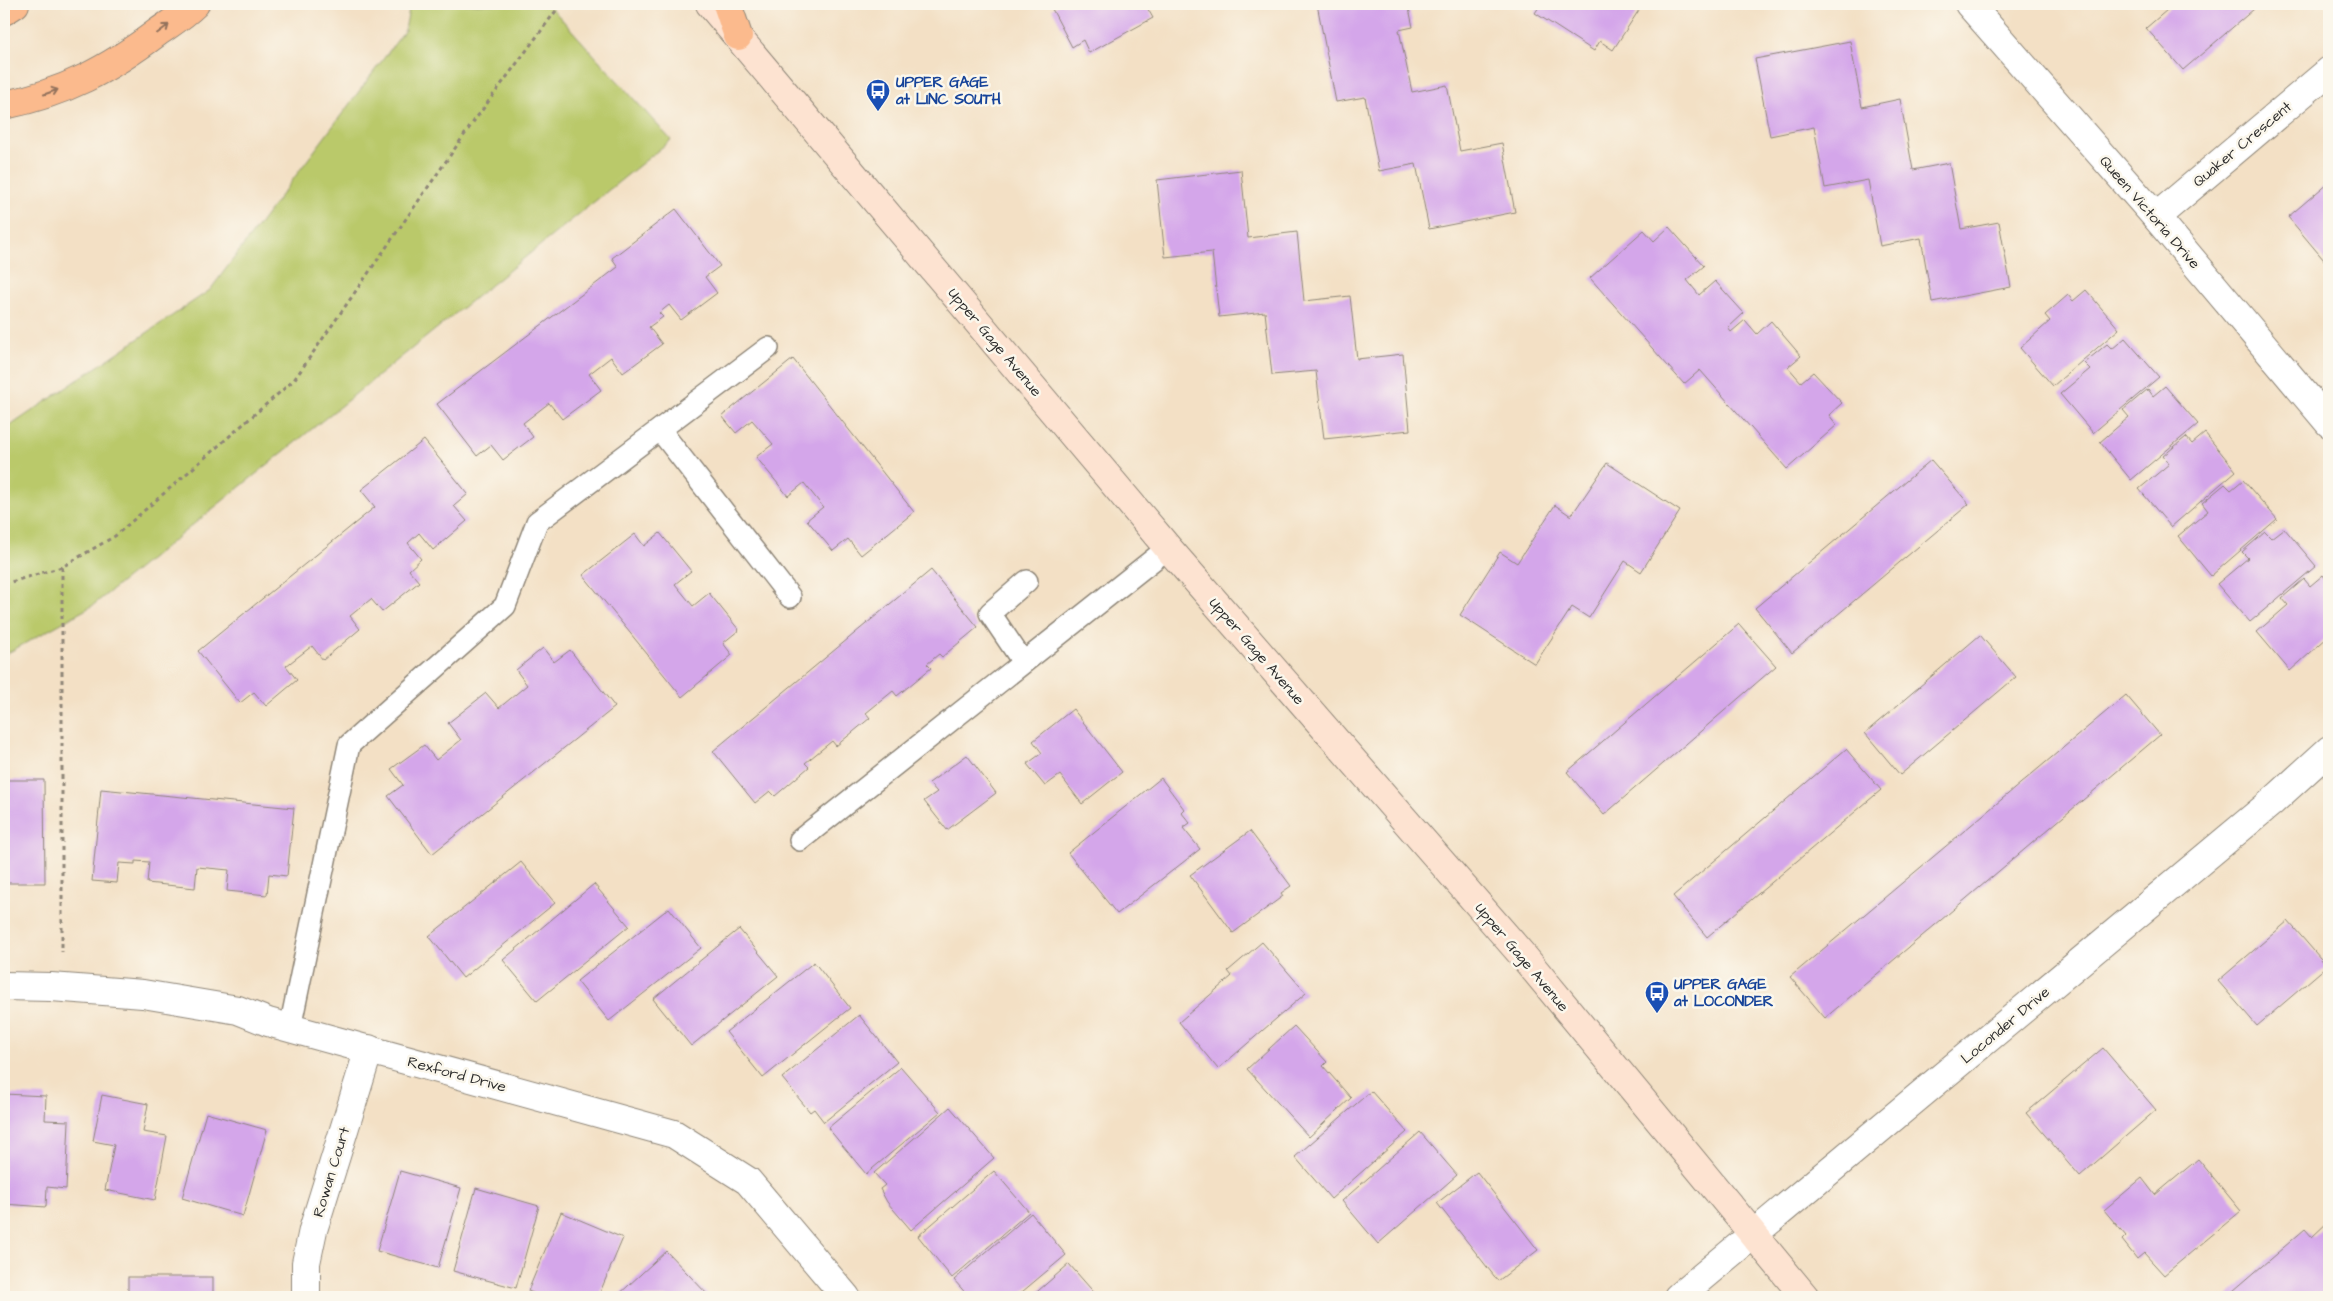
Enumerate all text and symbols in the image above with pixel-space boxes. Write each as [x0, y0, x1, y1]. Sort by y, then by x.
one-way arrow [156, 24, 170, 34]
place label: UPPER GAGE at LINC SOUTH [895, 72, 1001, 110]
bus stop icon: UPPER GAGE at LINC SOUTH [865, 78, 891, 112]
one-way arrow [42, 87, 58, 96]
street label: Quaker Crescent [2188, 97, 2296, 192]
street label: Queen Victoria Drive [2094, 151, 2205, 274]
street label: Upper Gage Avenue [942, 283, 1046, 402]
street label: Upper Gage Avenue [1203, 593, 1309, 710]
street label: Upper Gage Avenue [1469, 898, 1573, 1017]
place label: UPPER GAGE at LOCONDER [1673, 974, 1774, 1012]
bus stop icon: UPPER GAGE at LOCONDER [1644, 980, 1670, 1014]
street label: Loconder Drive [1956, 982, 2054, 1069]
street label: Rexford Drive [405, 1051, 509, 1098]
street label: Rowan Court [308, 1124, 355, 1220]

